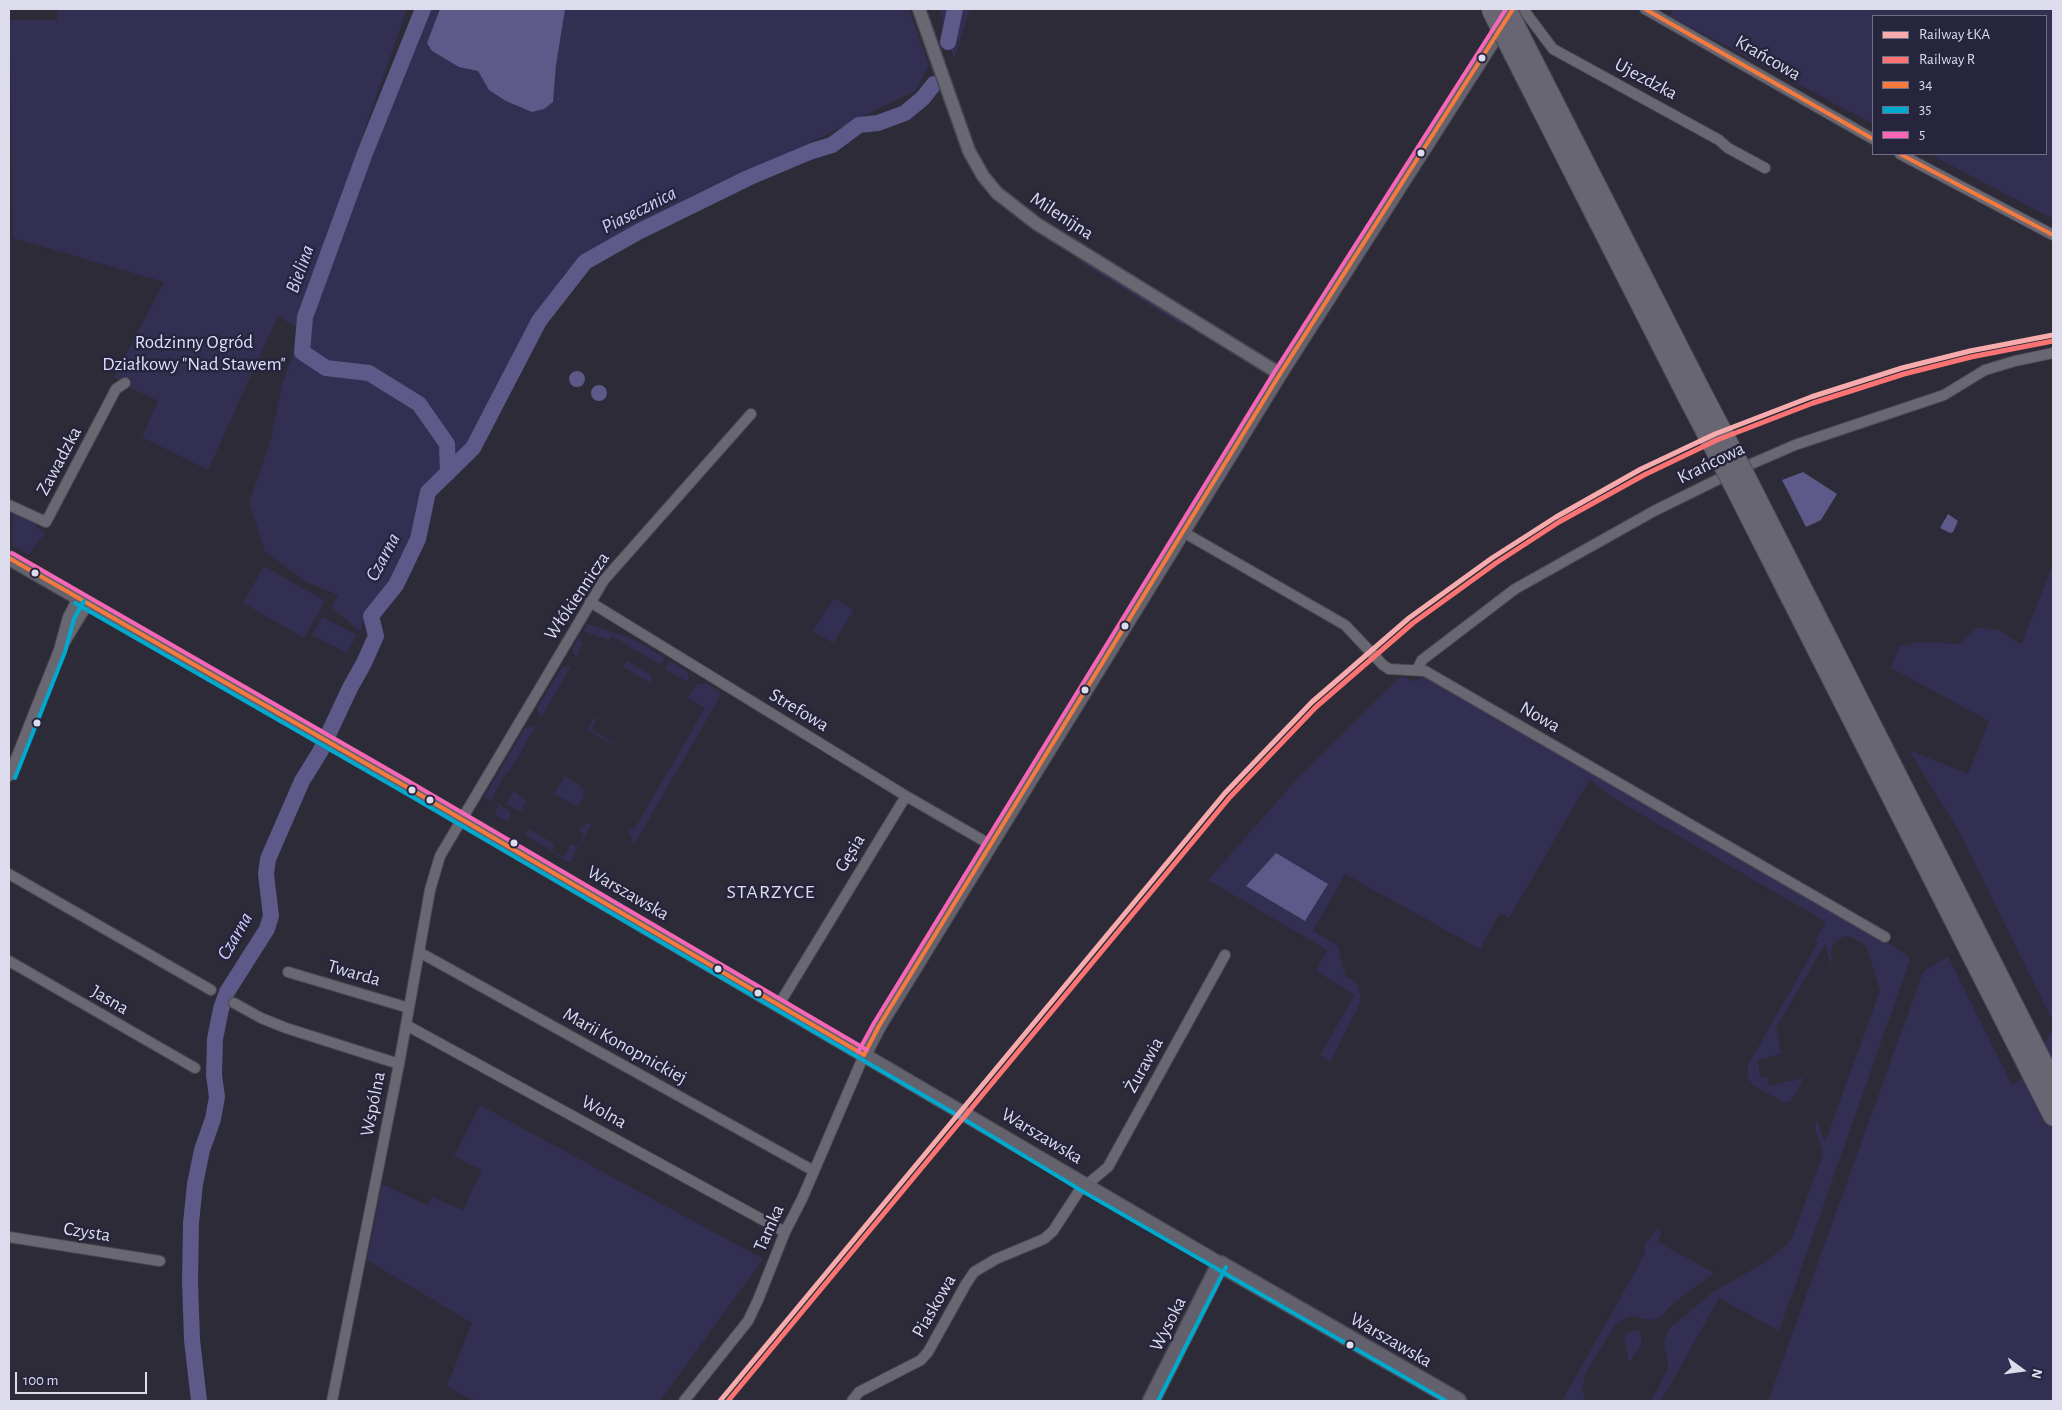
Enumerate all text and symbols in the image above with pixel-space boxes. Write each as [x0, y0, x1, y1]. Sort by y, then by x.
legend [1872, 15, 2047, 155]
text: Railway ŁKA [1919, 27, 1990, 42]
street label: Krańcowa [1731, 30, 1805, 86]
text: Railway R [1919, 52, 1975, 67]
unlabelled marker [1477, 53, 1487, 63]
street label: Ujezdzka [1611, 53, 1681, 105]
text: 34 [1919, 77, 1932, 92]
text: 35 [1919, 102, 1931, 117]
text: 5 [1919, 127, 1925, 142]
unlabelled marker [1416, 148, 1426, 158]
water label: Piasecznica [597, 181, 681, 239]
street label: Milenijna [1026, 187, 1098, 245]
water label: Bielina [280, 242, 320, 296]
park label: Rodzinny Ogród Działkowy "Nad Stawem" [102, 331, 286, 375]
street label: Zawadzka [31, 423, 87, 499]
street label: Krańcowa [1674, 437, 1748, 489]
water label: Czarna [360, 529, 406, 585]
street label: Włókiennicza [539, 548, 615, 644]
unlabelled marker [30, 568, 40, 578]
unlabelled marker [1120, 621, 1130, 631]
street label: Strefowa [765, 683, 833, 737]
unlabelled marker [1080, 685, 1090, 695]
street label: Nowa [1516, 696, 1564, 738]
unlabelled marker [32, 718, 42, 728]
unlabelled marker [407, 785, 417, 795]
unlabelled marker [425, 795, 435, 805]
street label: Gęsia [830, 830, 870, 876]
unlabelled marker [509, 838, 519, 848]
street label: Warszawska [583, 860, 673, 926]
district label: STARZYCE [726, 880, 816, 904]
water label: Czarna [212, 908, 258, 964]
street label: Twarda [325, 955, 383, 991]
unlabelled marker [713, 964, 723, 974]
street label: Jasna [87, 980, 133, 1020]
unlabelled marker [753, 988, 763, 998]
street label: Marii Konopnickiej [559, 1002, 691, 1090]
street label: Żurawia [1120, 1033, 1168, 1097]
street label: Wspólna [356, 1070, 390, 1138]
street label: Wolna [577, 1090, 631, 1134]
street label: Warszawska [997, 1103, 1087, 1169]
street label: Tamka [749, 1201, 789, 1255]
street label: Czysta [62, 1217, 112, 1247]
street label: Piaskowa [907, 1270, 961, 1342]
street label: Wysoka [1145, 1293, 1191, 1355]
street label: Warszawska [1346, 1307, 1436, 1373]
unlabelled marker [1345, 1340, 1355, 1350]
north arrow [1997, 1345, 2047, 1395]
scale bar [18, 1362, 150, 1394]
text: N [2029, 1367, 2045, 1380]
text: 100 m [23, 1373, 58, 1388]

